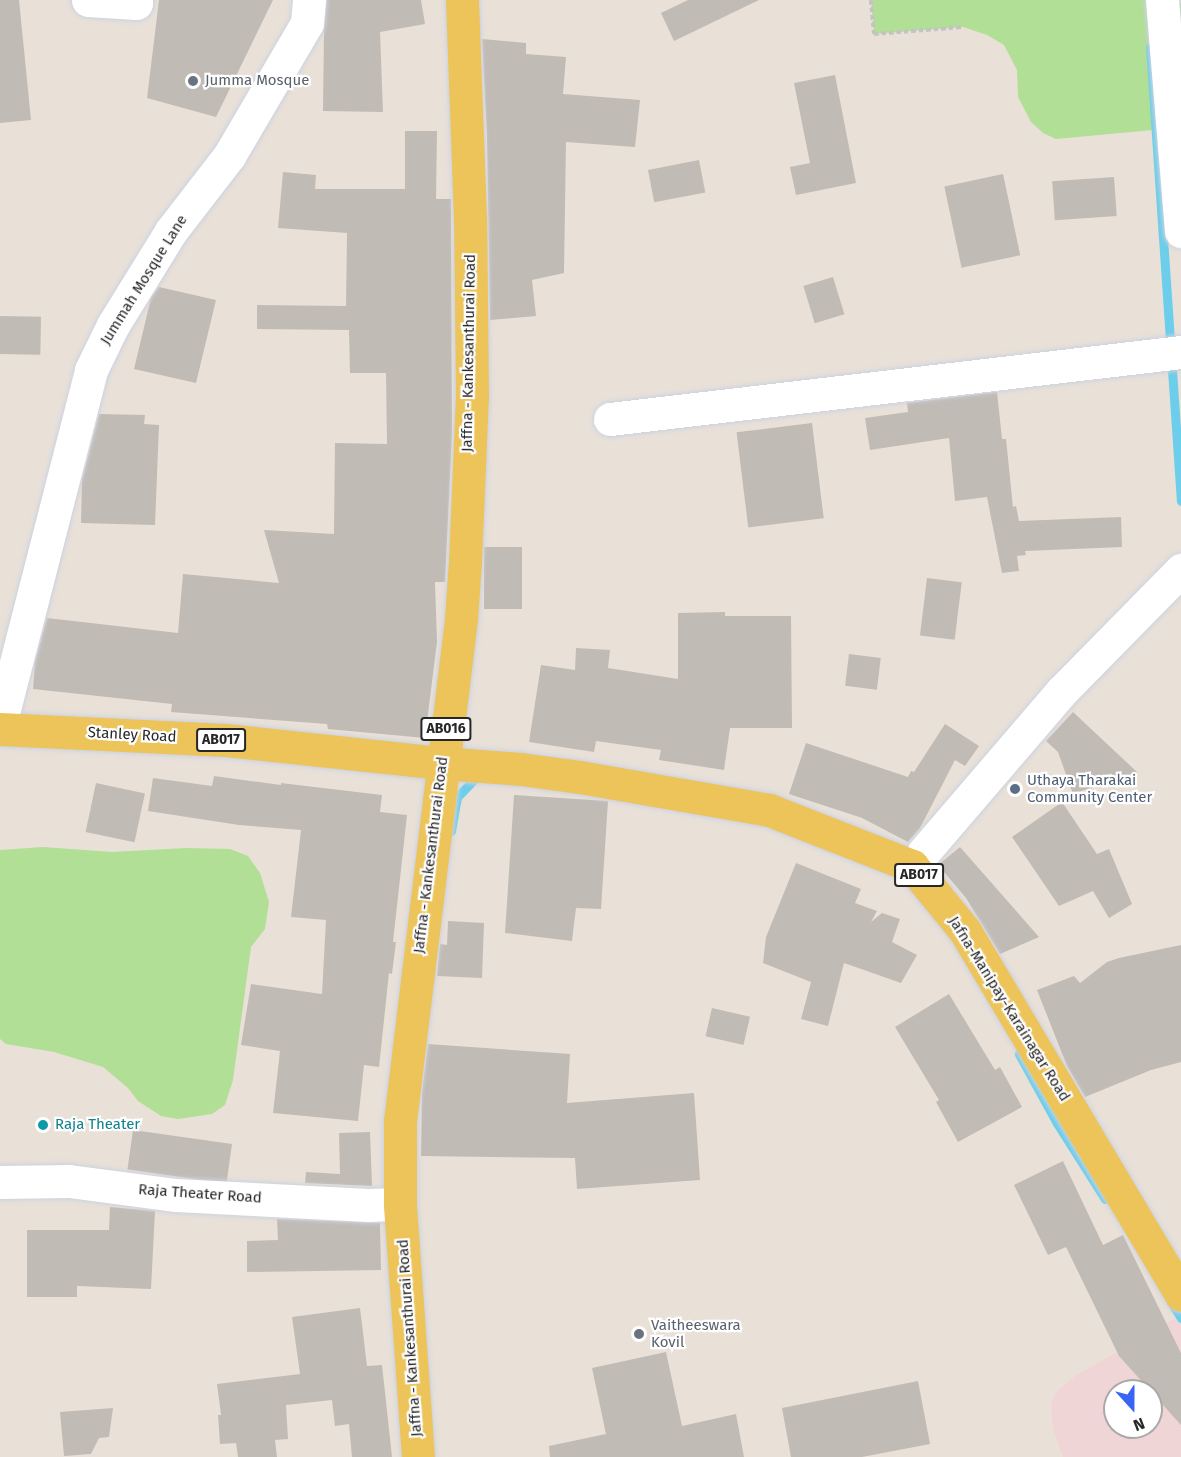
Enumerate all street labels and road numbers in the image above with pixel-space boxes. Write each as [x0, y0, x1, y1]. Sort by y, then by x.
street label: Jummah Mosque Lane [97, 212, 191, 348]
street label: Jaffna - Kankesanthurai Road [458, 254, 480, 452]
road number: AB016 [419, 718, 473, 740]
street label: Stanley Road [87, 724, 177, 746]
road number: AB017 [196, 729, 246, 751]
street label: Jaffna - Kankesanthurai Road [410, 756, 452, 954]
road number: AB017 [894, 864, 944, 886]
street label: Jafna-Manipay-Karainagar Road [944, 913, 1074, 1105]
street label: Raja Theater Road [138, 1181, 262, 1207]
street label: Jaffna - Kankesanthurai Road [394, 1239, 426, 1437]

